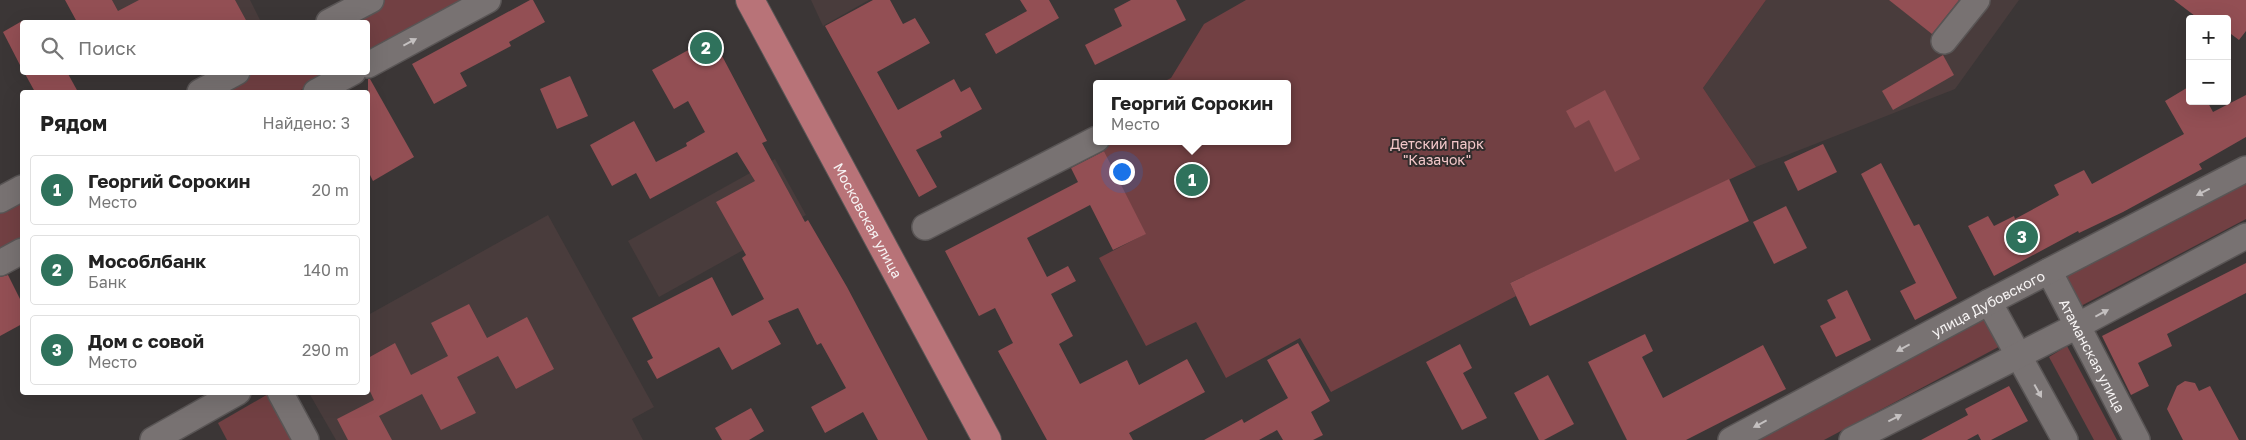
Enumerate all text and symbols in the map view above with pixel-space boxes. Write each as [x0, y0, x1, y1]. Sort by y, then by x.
map controls [2186, 15, 2231, 105]
button: + [2186, 15, 2231, 60]
search box [20, 20, 370, 75]
pin: 2 [690, 29, 722, 67]
icon: search [38, 34, 66, 62]
text: Поиск [78, 36, 137, 59]
one-way arrow [403, 38, 418, 46]
button: − [2186, 60, 2231, 105]
popup [1093, 80, 1291, 145]
text: Георгий Сорокин [1111, 91, 1273, 114]
text: Рядом [40, 110, 107, 136]
text: Найдено: 3 [263, 113, 350, 133]
text: Место [1111, 114, 1160, 134]
park label: Детский парк "Казачок" [1390, 135, 1484, 168]
your location [1109, 159, 1135, 185]
street label: Московская улица [831, 160, 906, 281]
pin: 1 [1176, 161, 1208, 199]
text: Георгий Сорокин [88, 169, 250, 192]
text: 1 [53, 180, 61, 200]
text: 20 m [312, 180, 349, 200]
one-way arrow [2195, 188, 2210, 196]
text: Место [88, 192, 137, 212]
pin: 3 [2006, 218, 2038, 256]
text: Мособлбанк [88, 249, 206, 272]
text: 2 [52, 260, 62, 280]
text: 140 m [303, 260, 349, 280]
street label: улица Дубовского [1928, 266, 2047, 340]
text: Банк [88, 272, 127, 292]
street label: Атаманская улица [2056, 296, 2129, 415]
one-way arrow [2096, 308, 2109, 317]
text: Дом с совой [88, 329, 204, 352]
text: 3 [52, 340, 62, 360]
text: 290 m [302, 340, 349, 360]
one-way arrow [1896, 344, 1911, 352]
text: Место [88, 352, 137, 372]
one-way arrow [2033, 384, 2042, 398]
one-way arrow [1888, 414, 1902, 422]
one-way arrow [1753, 420, 1767, 429]

